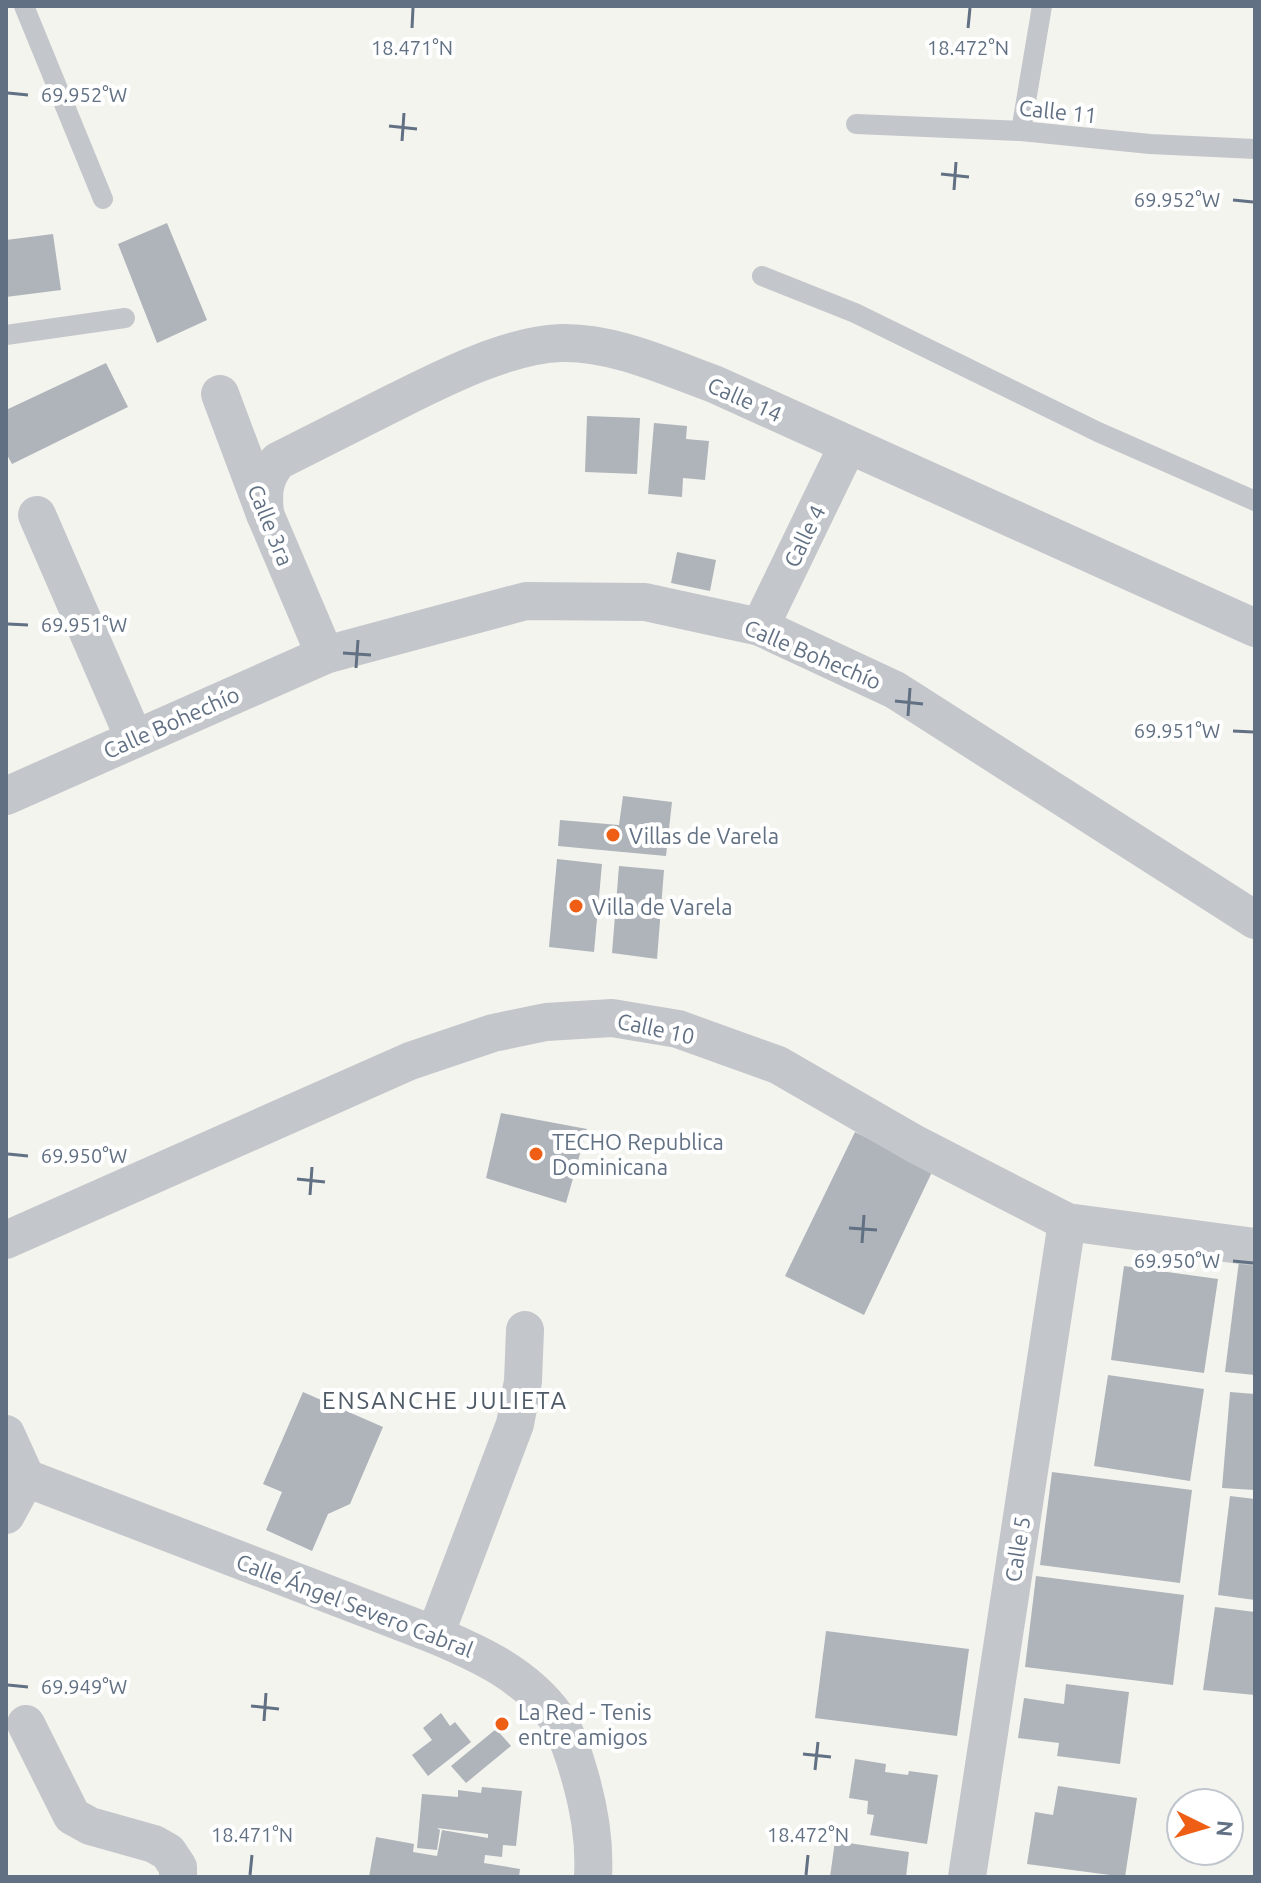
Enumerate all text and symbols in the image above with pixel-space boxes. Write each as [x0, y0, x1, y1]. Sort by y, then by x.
text: 18.471°N [371, 36, 453, 59]
text: 18.472°N [927, 36, 1009, 59]
text: 69.952°W [41, 83, 127, 106]
street label: Calle 11 [1018, 94, 1098, 128]
text: 69.952°W [1134, 188, 1220, 211]
street label: Calle 14 [704, 372, 786, 426]
street label: Calle 3ra [243, 481, 299, 569]
street label: Calle 4 [778, 501, 830, 571]
text: 69.951°W [41, 613, 127, 636]
street label: Calle Bohechío [741, 614, 885, 694]
street label: Calle Bohechío [99, 681, 243, 763]
text: 69.951°W [1134, 719, 1220, 742]
place label: Villas de Varela [629, 823, 779, 848]
marker: Villas de Varela [604, 826, 622, 844]
place label: Villa de Varela [592, 894, 732, 919]
marker: Villa de Varela [567, 897, 585, 915]
street label: Calle 10 [615, 1008, 697, 1048]
place label: TECHO Republica Dominicana [552, 1129, 724, 1179]
text: 69.950°W [41, 1144, 127, 1167]
marker: TECHO Republica Dominicana [527, 1145, 545, 1163]
text: 69.950°W [1134, 1249, 1220, 1272]
district label: ENSANCHE JULIETA [322, 1387, 568, 1414]
street label: Calle 5 [999, 1514, 1035, 1584]
street label: Calle Ángel Severo Cabral [233, 1547, 478, 1662]
text: 69.949°W [41, 1675, 127, 1698]
place label: La Red - Tenis entre amigos [518, 1699, 651, 1749]
marker: La Red - Tenis entre amigos [493, 1715, 511, 1733]
north arrow [1165, 1787, 1245, 1867]
text: N [1212, 1820, 1239, 1838]
text: 18.471°N [211, 1823, 293, 1846]
text: 18.472°N [767, 1823, 849, 1846]

